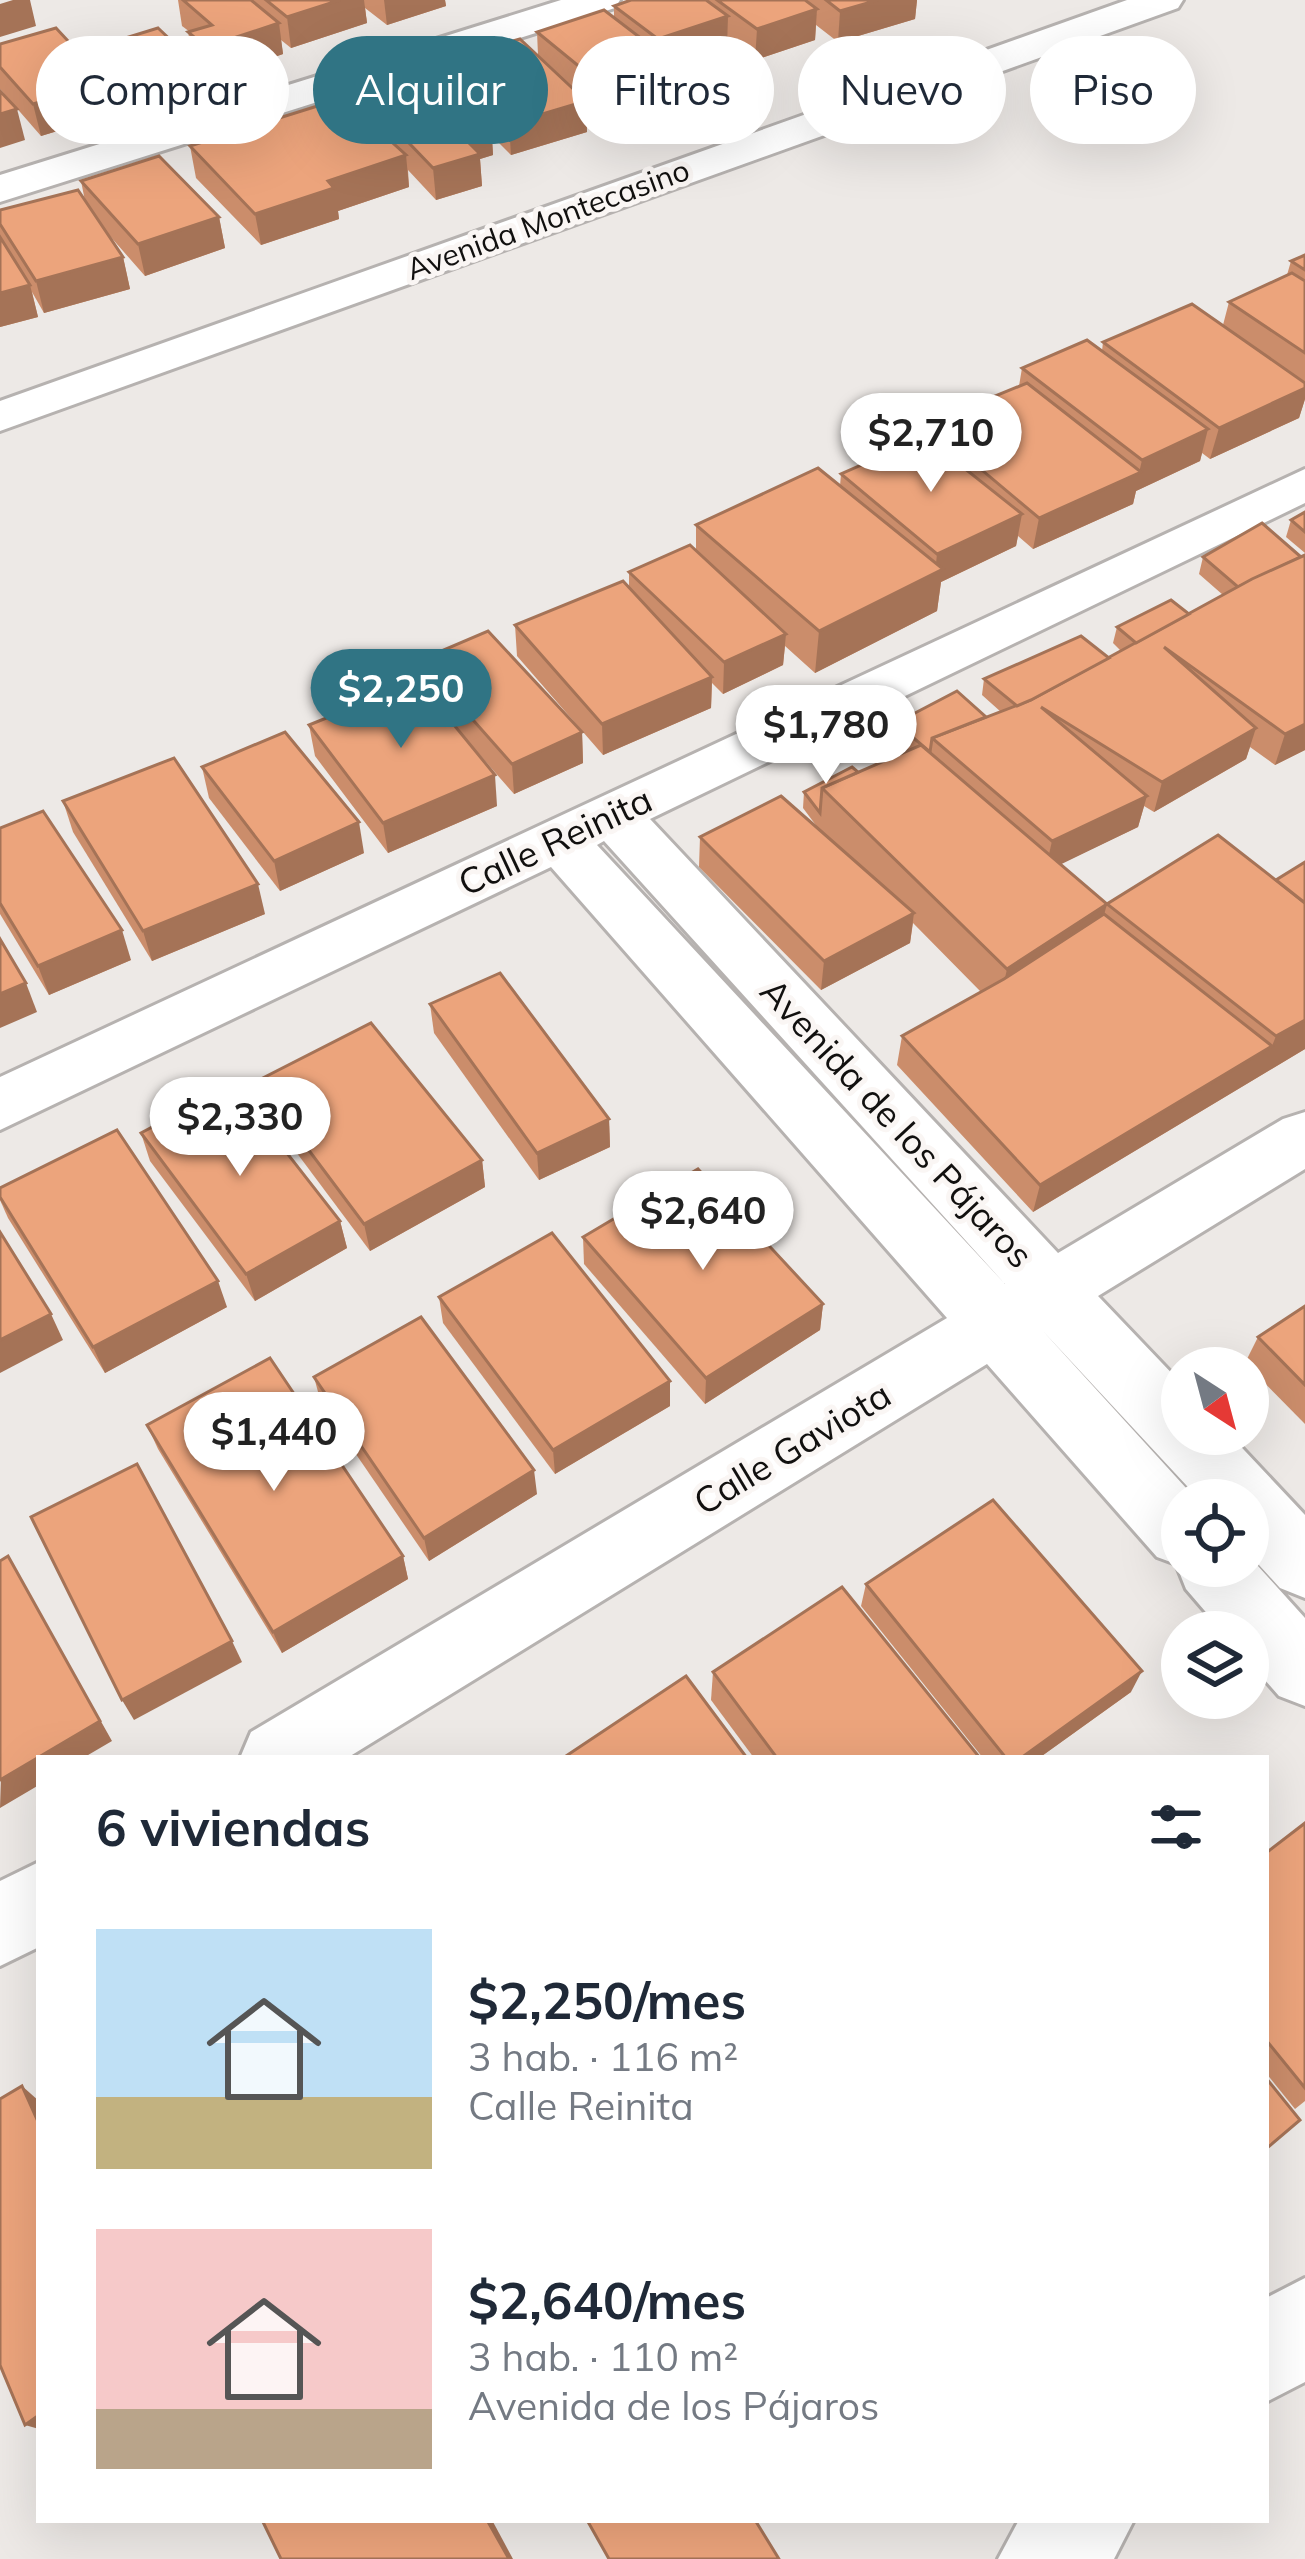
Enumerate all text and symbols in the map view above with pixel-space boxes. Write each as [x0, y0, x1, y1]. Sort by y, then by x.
chip: Comprar [36, 36, 289, 144]
chip: Alquilar [313, 36, 548, 144]
chip: Filtros [572, 36, 774, 144]
chip: Nuevo [798, 36, 1006, 144]
chip: Piso [1030, 36, 1196, 144]
street label: Avenida Montecasino [401, 150, 694, 288]
pin: $2,710 [833, 393, 1029, 495]
text: $2,710 [868, 407, 994, 456]
pin: $2,250 [303, 649, 499, 751]
text: $2,250 [338, 663, 464, 712]
pin: $1,780 [728, 685, 924, 787]
text: $1,780 [763, 699, 889, 748]
street label: Calle Reinita [451, 776, 659, 905]
street label: Avenida de los Pájaros [751, 968, 1043, 1277]
pin: $2,330 [142, 1077, 338, 1179]
text: $2,330 [177, 1091, 303, 1140]
pin: $2,640 [605, 1171, 801, 1273]
text: $2,640 [640, 1185, 766, 1234]
north arrow [1161, 1347, 1269, 1455]
map controls [1161, 1347, 1269, 1719]
street label: Calle Gaviota [685, 1371, 898, 1524]
pin: $1,440 [176, 1392, 372, 1494]
text: $1,440 [211, 1406, 337, 1455]
button: locate [1161, 1479, 1269, 1587]
button: layers [1161, 1611, 1269, 1719]
icon: filters [1143, 1794, 1209, 1860]
text: 6 viviendas [96, 1795, 370, 1859]
text: $2,250/mes [468, 1968, 746, 2032]
icon: home [192, 1977, 336, 2121]
text: 3 hab. · 116 m² [468, 2032, 738, 2081]
text: Calle Reinita [468, 2081, 694, 2130]
text: $2,640/mes [468, 2268, 746, 2332]
icon: home [192, 2277, 336, 2421]
text: 3 hab. · 110 m² [468, 2332, 738, 2381]
text: Avenida de los Pájaros [468, 2381, 879, 2430]

